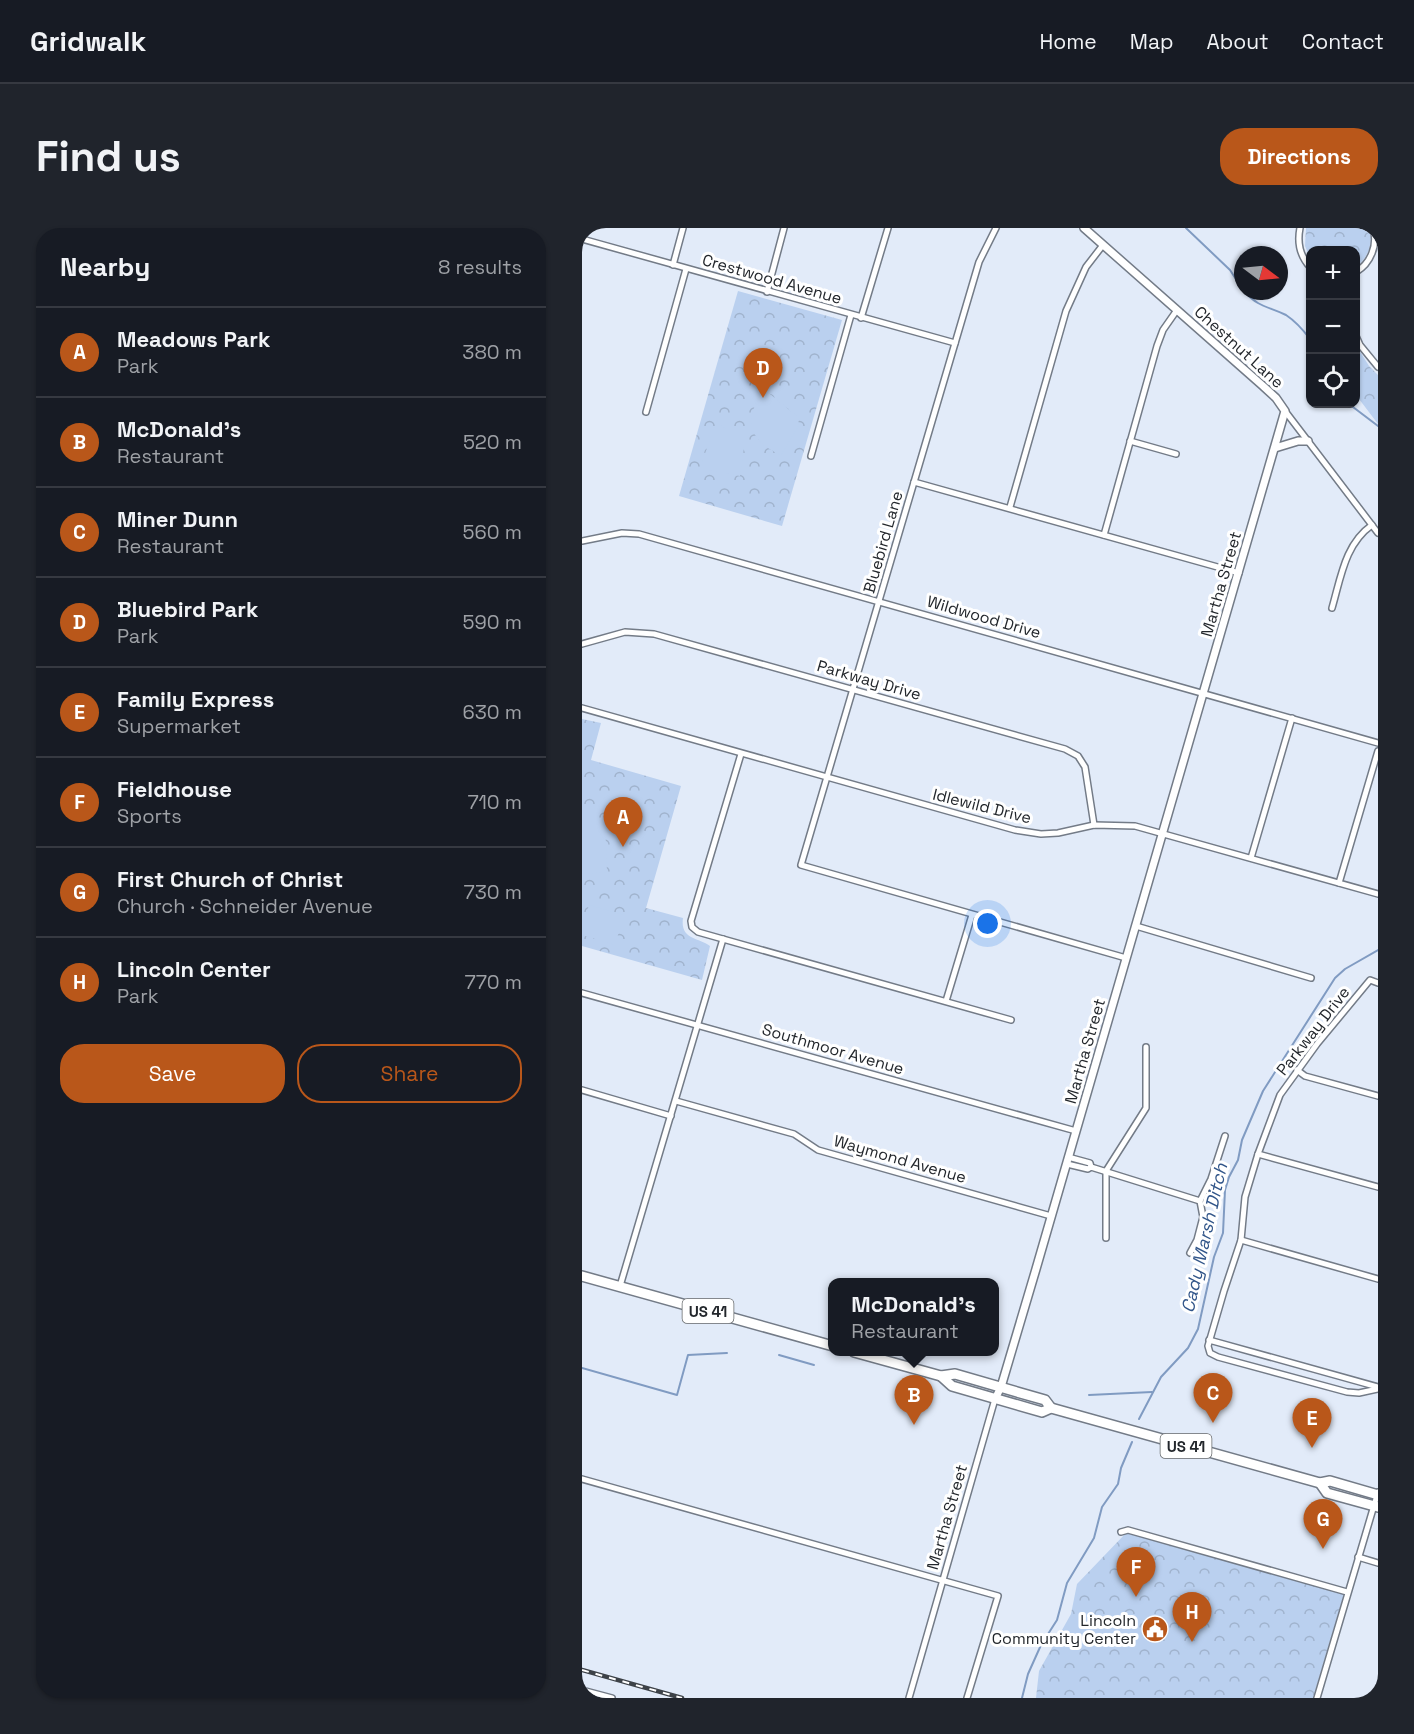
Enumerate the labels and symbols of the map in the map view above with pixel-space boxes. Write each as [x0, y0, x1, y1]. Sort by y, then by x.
north arrow [1234, 246, 1288, 300]
street label: Crestwood Avenue [700, 249, 844, 309]
street label: Chestnut Lane [1190, 301, 1288, 393]
pin: D [744, 348, 783, 398]
street label: Bluebird Lane [858, 488, 908, 596]
street label: Martha Street [1196, 529, 1246, 639]
street label: Wildwood Drive [925, 591, 1043, 643]
street label: Parkway Drive [815, 655, 923, 705]
street label: Idlewild Drive [931, 784, 1033, 828]
pin: A [604, 798, 642, 847]
your location [973, 909, 1002, 938]
street label: Parkway Drive [1272, 982, 1354, 1080]
street label: Martha Street [1060, 996, 1110, 1106]
street label: Southmoor Avenue [760, 1019, 906, 1079]
street label: Waymond Avenue [831, 1130, 969, 1188]
water label: Cady Marsh Ditch [1176, 1160, 1233, 1315]
road number: US 41 [682, 1299, 734, 1323]
pin: C [1194, 1374, 1232, 1423]
pin: B [894, 1376, 934, 1425]
pin: E [1292, 1398, 1332, 1448]
road number: US 41 [1160, 1434, 1212, 1458]
street label: Martha Street [922, 1462, 972, 1572]
pin: G [1304, 1500, 1342, 1549]
pin: F [1116, 1548, 1156, 1597]
pin: H [1172, 1592, 1212, 1642]
place label: Lincoln Community Center [992, 1610, 1136, 1649]
public building icon: Lincoln Community Center [1140, 1614, 1170, 1644]

